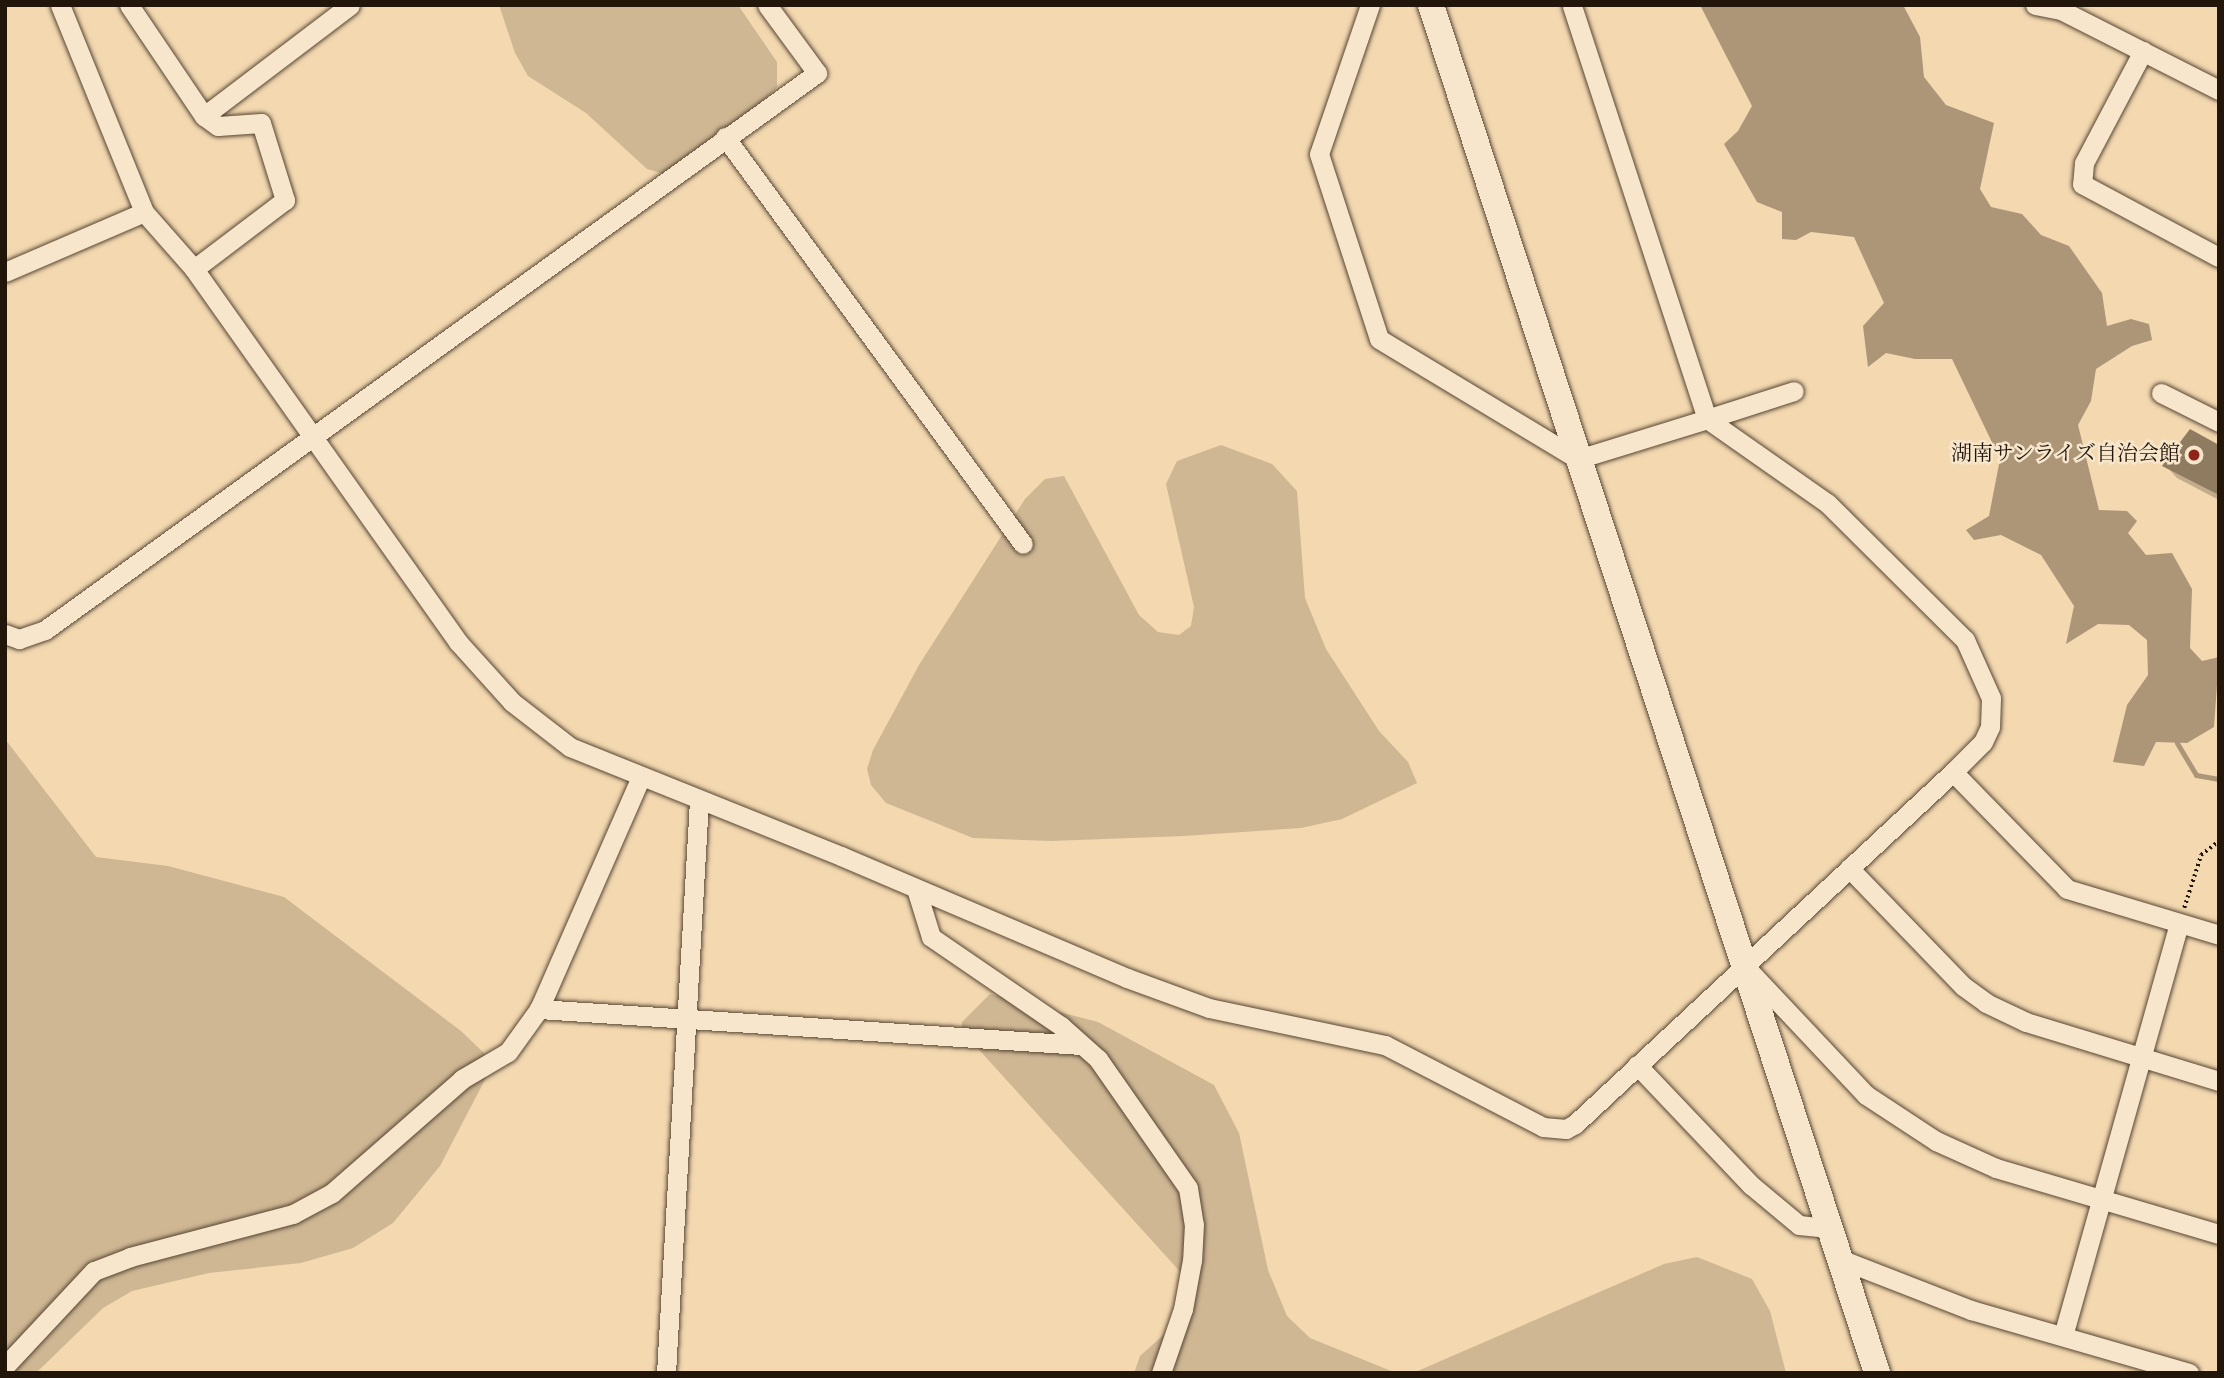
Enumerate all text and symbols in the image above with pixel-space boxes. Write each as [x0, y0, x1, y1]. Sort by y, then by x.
place label: 湖南サンライズ自治会館 [1949, 442, 2180, 468]
marker: 湖南サンライズ自治会館 [2186, 447, 2202, 463]

